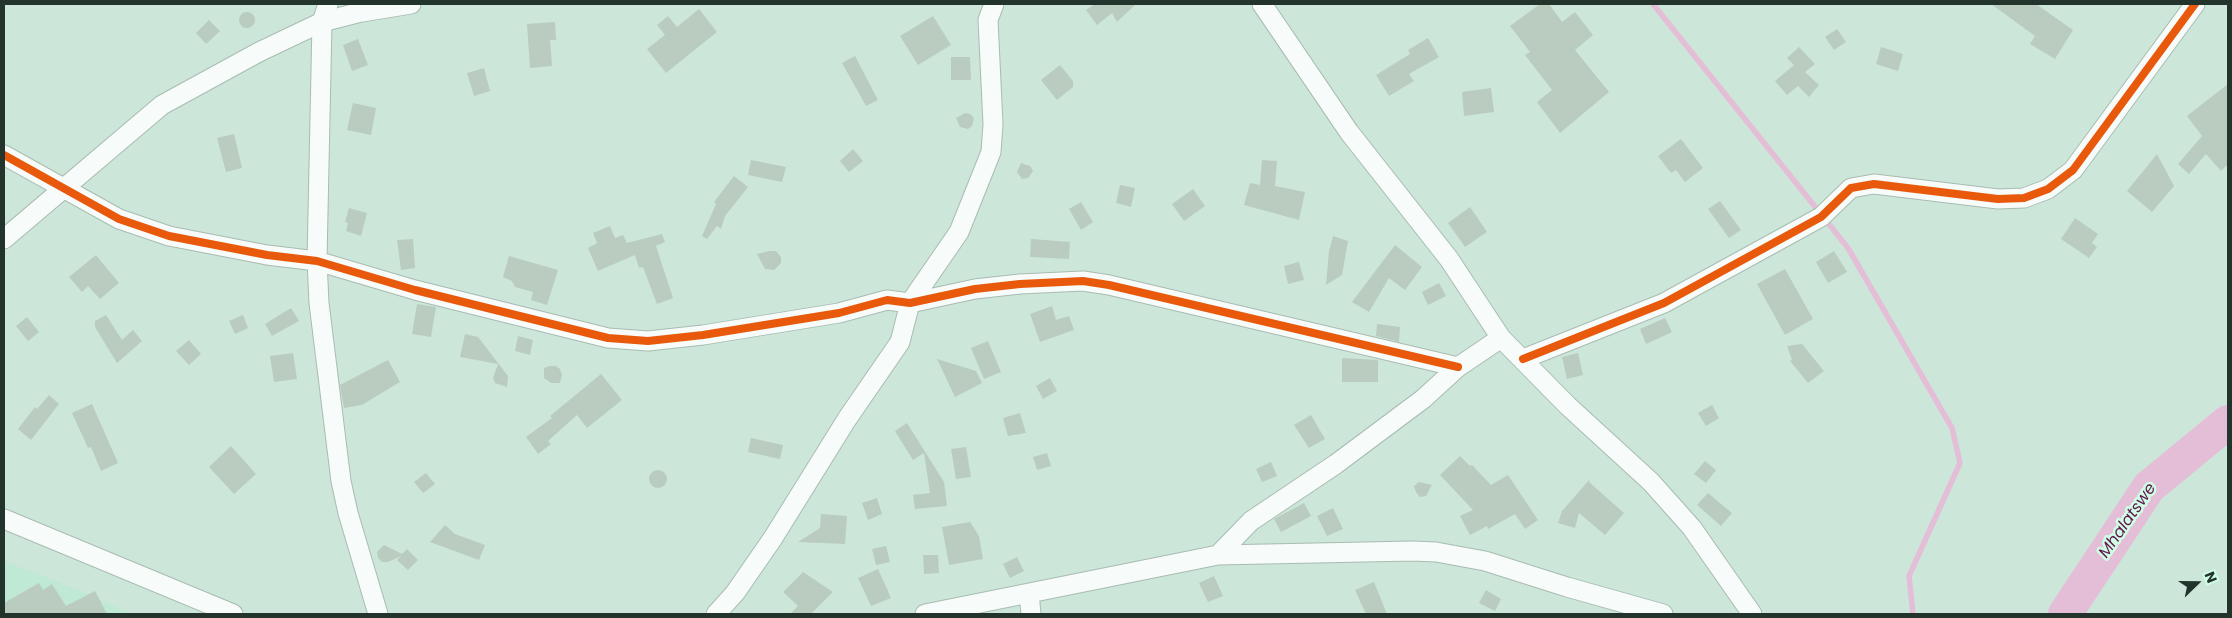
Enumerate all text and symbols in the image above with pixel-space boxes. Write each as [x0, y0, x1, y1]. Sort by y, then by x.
water label: Mhalatswe [2095, 480, 2161, 562]
north arrow [2172, 558, 2222, 608]
text: N [2200, 569, 2222, 586]

